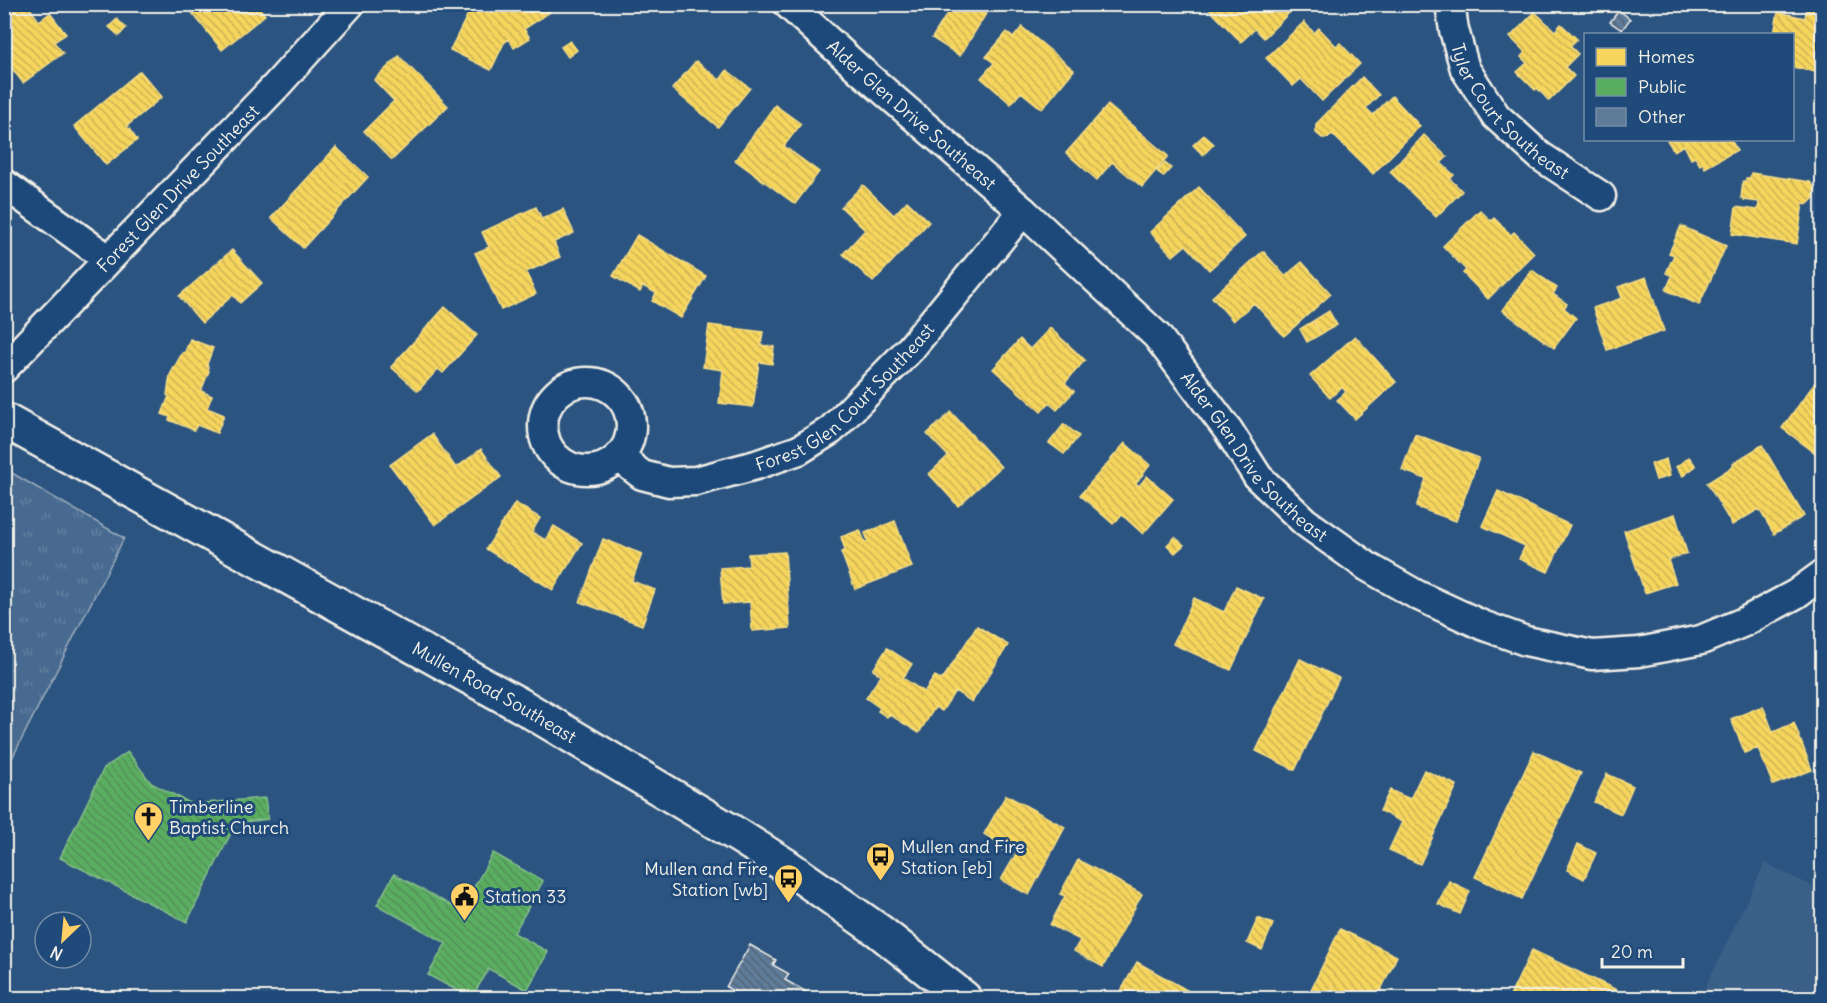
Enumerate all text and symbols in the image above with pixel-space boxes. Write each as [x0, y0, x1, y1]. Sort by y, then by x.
legend [1584, 33, 1794, 141]
street label: Alder Glen Drive Southeast [823, 34, 1001, 194]
street label: Tyler Court Southeast [1447, 40, 1574, 184]
text: Homes [1638, 45, 1695, 68]
text: Public [1638, 75, 1687, 98]
street label: Forest Glen Drive Southeast [91, 99, 264, 277]
text: Other [1638, 105, 1686, 128]
street label: Forest Glen Court Southeast [752, 318, 939, 476]
street label: Alder Glen Drive Southeast [1176, 367, 1332, 546]
street label: Mullen Road Southeast [408, 636, 581, 748]
place label: Timberline Baptist Church [169, 795, 289, 839]
church icon: Timberline Baptist Church [132, 800, 164, 842]
place label: Mullen and Fire Station [eb] [901, 835, 1025, 879]
bus stop icon: Mullen and Fire Station [eb] [864, 840, 896, 882]
place label: Mullen and Fire Station [wb] [644, 857, 768, 901]
bus stop icon: Mullen and Fire Station [wb] [773, 862, 805, 904]
public building icon: Station 33 [448, 880, 480, 922]
place label: Station 33 [485, 885, 566, 908]
north arrow [33, 910, 93, 970]
scale bar [1602, 931, 1683, 969]
text: 20 m [1611, 940, 1653, 963]
text: N [47, 942, 66, 965]

